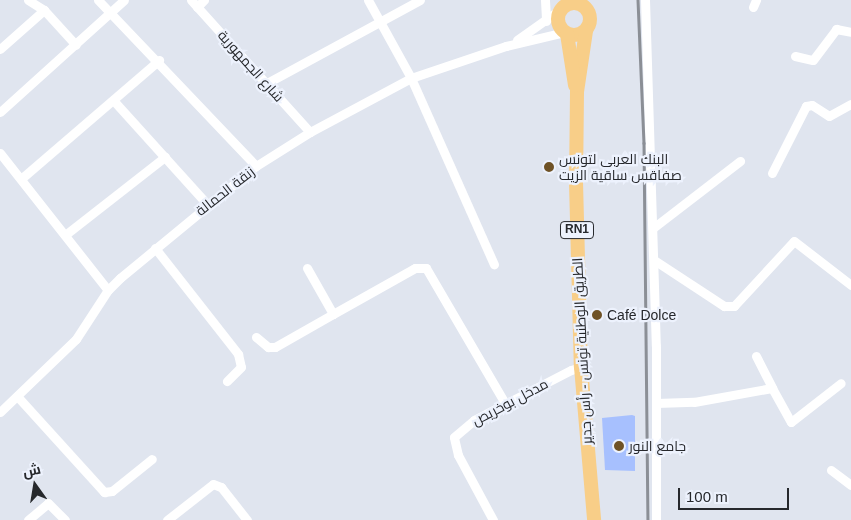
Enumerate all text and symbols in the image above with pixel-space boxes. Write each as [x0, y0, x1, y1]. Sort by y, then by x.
street label: شارع الجمهورية [214, 27, 288, 105]
place label: البنك العربي لتونس صفاقس ساقية الزيت [559, 151, 682, 184]
marker: البنك العربي لتونس صفاقس ساقية الزيت [543, 161, 555, 173]
street label: زنقة الحمالة [192, 163, 258, 219]
road number: RN1 [560, 220, 594, 240]
street label: الطريق الوطنية تونس - رأس جدير [569, 257, 595, 445]
place label: Café Dolce [607, 307, 676, 323]
marker: Café Dolce [591, 309, 603, 321]
street label: مدخل بوخريص [469, 375, 551, 429]
place label: جامع النور [629, 438, 686, 454]
marker: جامع النور [613, 440, 625, 452]
north arrow [10, 460, 60, 510]
text: ش [21, 461, 42, 480]
scale bar [681, 478, 792, 510]
text: 100 m [686, 488, 728, 505]

